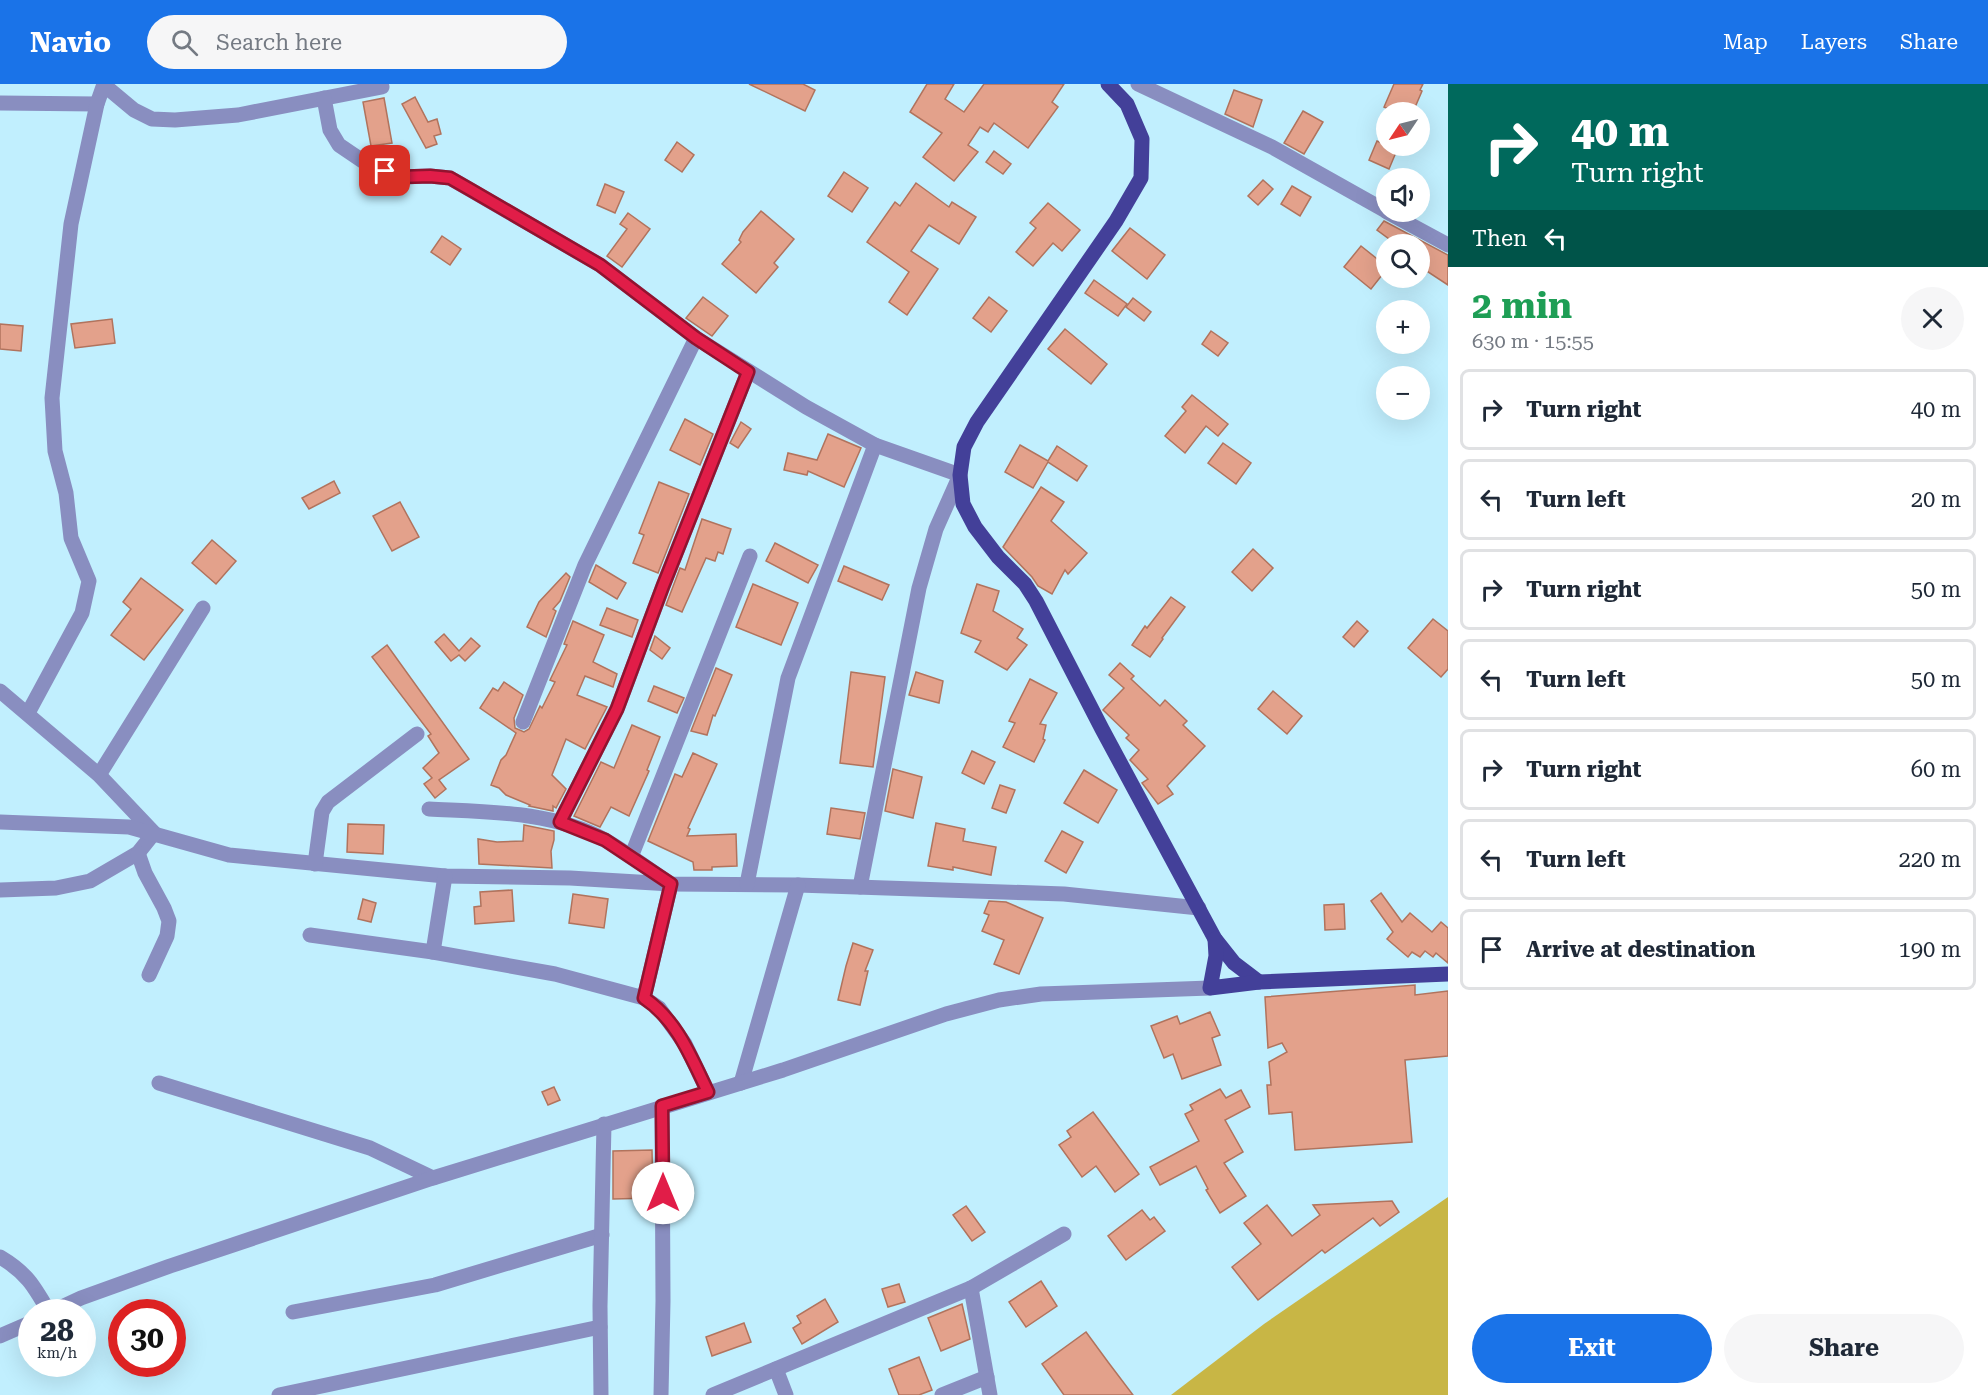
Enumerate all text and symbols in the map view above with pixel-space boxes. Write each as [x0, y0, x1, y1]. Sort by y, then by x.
search box [147, 15, 567, 69]
text: Navio [30, 26, 111, 59]
icon: search [168, 26, 201, 59]
text: Search here [216, 30, 342, 55]
text: Map [1723, 30, 1768, 54]
text: Layers [1801, 30, 1867, 54]
text: Share [1900, 30, 1958, 54]
north arrow [1376, 102, 1430, 156]
map controls [1376, 102, 1430, 420]
text: 40 m [1571, 107, 1669, 156]
icon: right [1472, 108, 1550, 186]
pin [359, 145, 410, 196]
icon: arrive [368, 154, 401, 187]
text: Turn right [1571, 157, 1704, 189]
button: sound [1376, 168, 1430, 222]
icon: left [1539, 222, 1572, 255]
text: Then [1472, 226, 1527, 251]
button: search [1376, 234, 1430, 288]
text: 2 min [1472, 285, 1572, 327]
button: close [1901, 287, 1964, 350]
button: + [1376, 300, 1430, 354]
text: 630 m · 15:55 [1472, 329, 1594, 353]
button: − [1376, 366, 1430, 420]
icon: right [1475, 393, 1508, 426]
text: Turn right [1526, 397, 1641, 422]
text: 40 m [1911, 397, 1961, 422]
icon: left [1475, 483, 1508, 516]
text: Turn left [1526, 487, 1626, 512]
text: 20 m [1911, 487, 1961, 512]
icon: right [1475, 573, 1508, 606]
text: Turn right [1526, 577, 1641, 602]
text: 50 m [1911, 577, 1961, 602]
icon: left [1475, 663, 1508, 696]
text: Turn left [1526, 667, 1626, 692]
text: 50 m [1911, 667, 1961, 692]
icon: right [1475, 753, 1508, 786]
text: Turn right [1526, 757, 1641, 782]
text: 60 m [1911, 757, 1961, 782]
icon: left [1475, 843, 1508, 876]
text: Turn left [1526, 847, 1626, 872]
text: 220 m [1898, 847, 1961, 872]
icon: arrive [1475, 933, 1508, 966]
text: Arrive at destination [1526, 937, 1755, 962]
text: 190 m [1898, 937, 1961, 962]
position arrow [631, 1161, 695, 1225]
speed limit sign: 30 [108, 1299, 186, 1377]
text: 28 [40, 1313, 74, 1348]
button: Exit [1472, 1314, 1712, 1383]
button: Share [1724, 1314, 1964, 1383]
text: km/h [37, 1344, 77, 1362]

